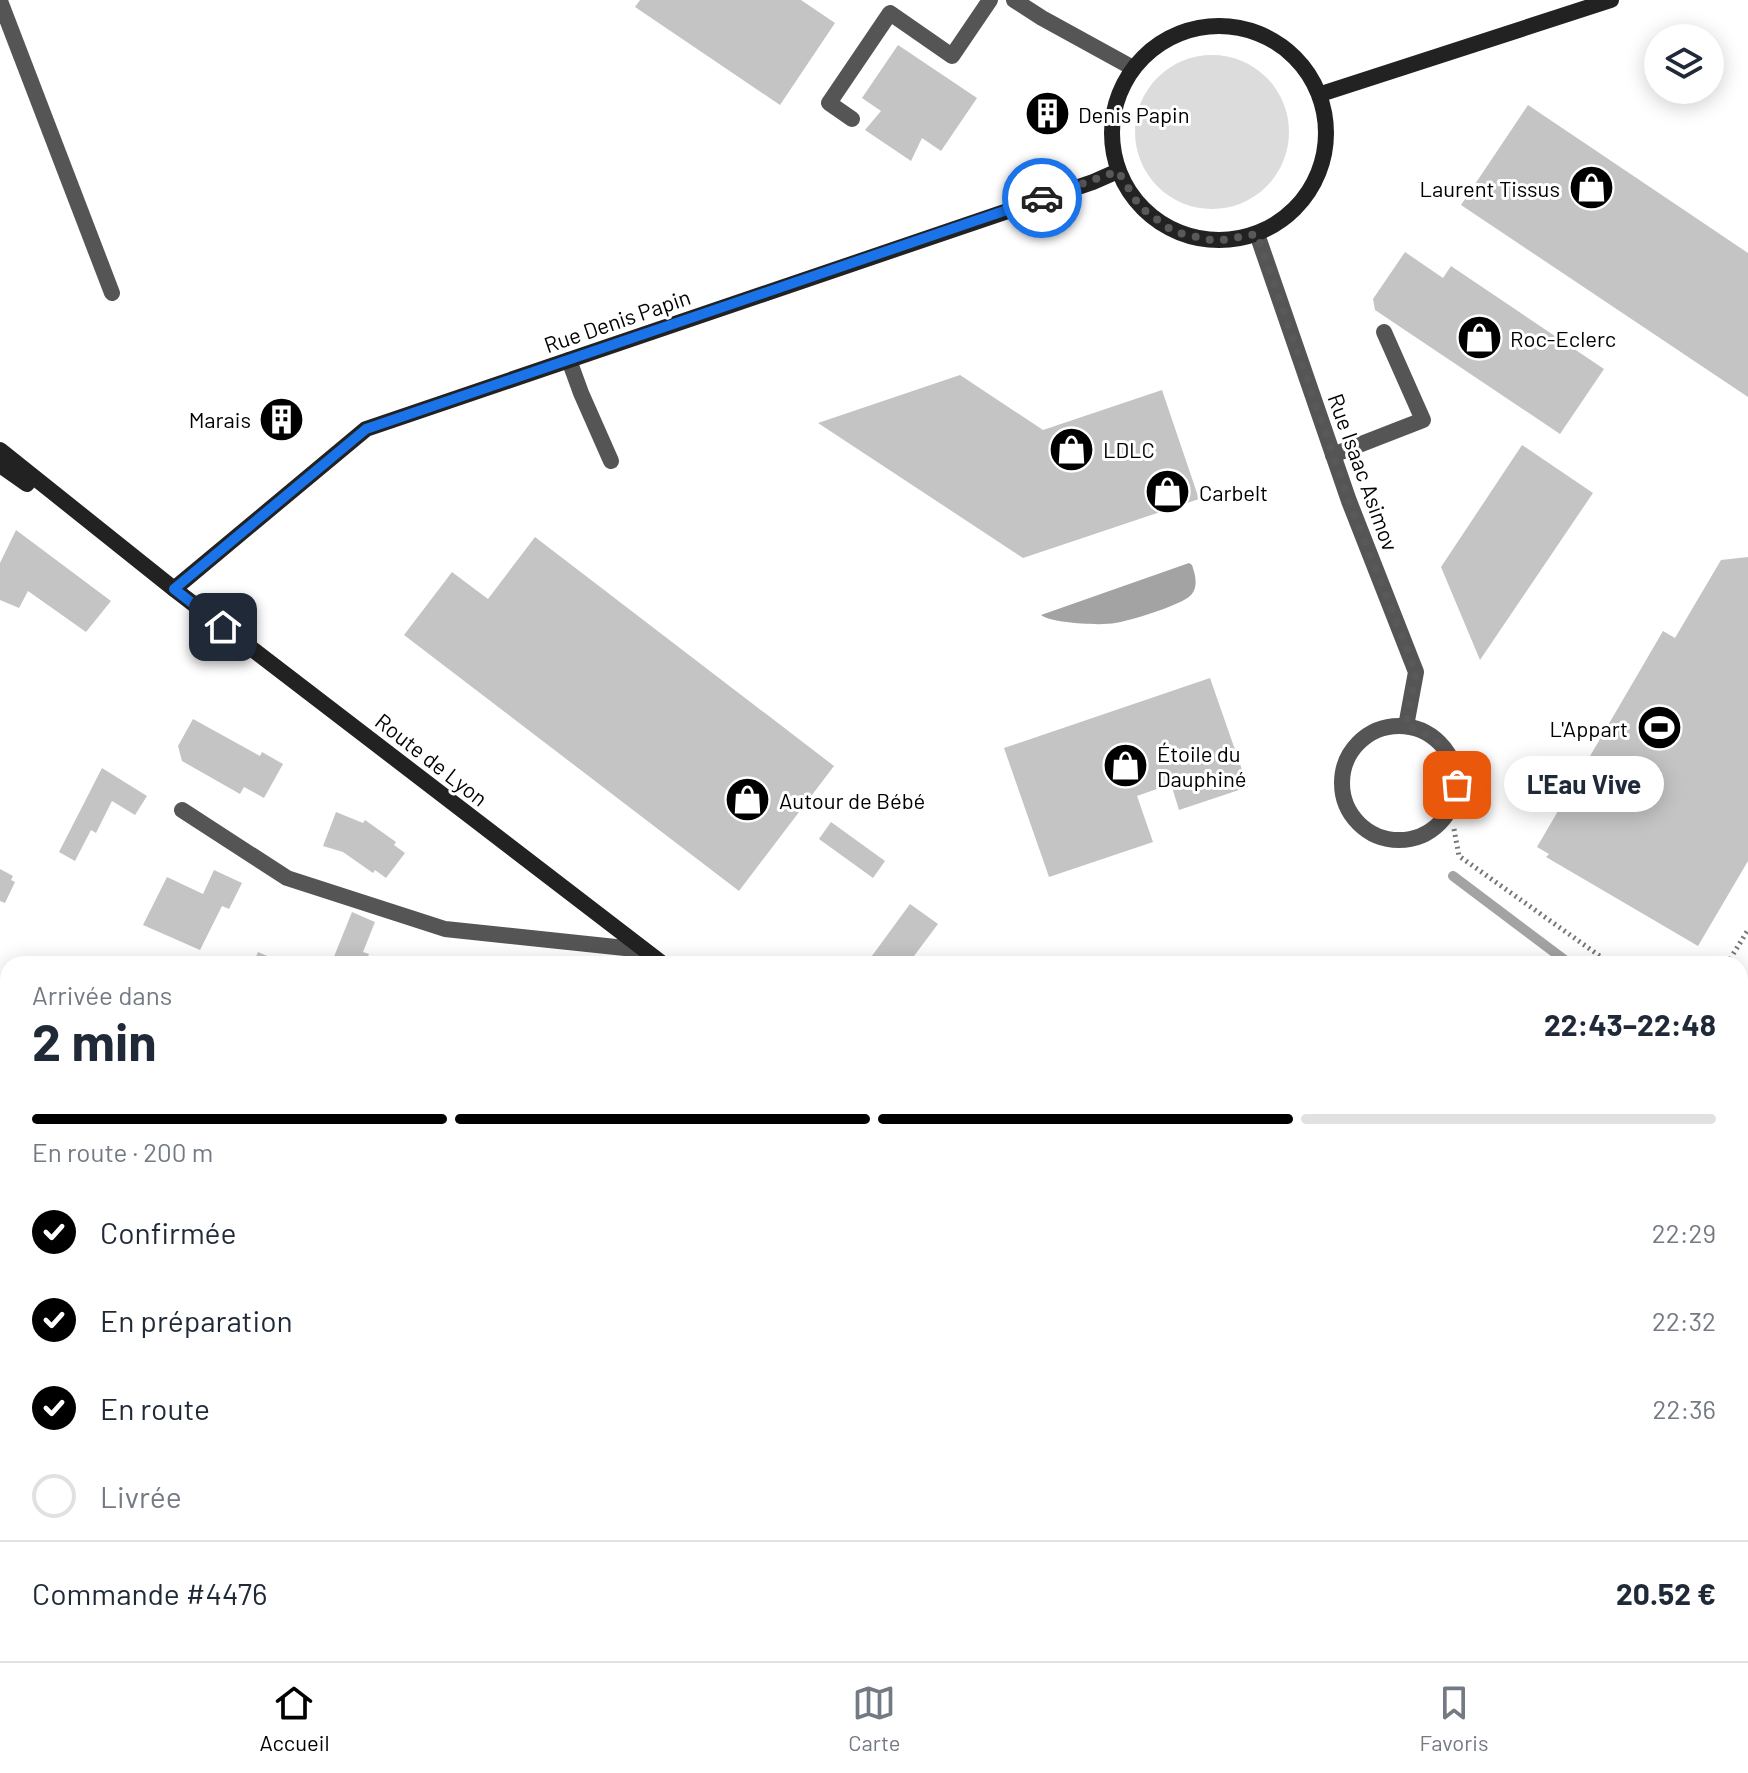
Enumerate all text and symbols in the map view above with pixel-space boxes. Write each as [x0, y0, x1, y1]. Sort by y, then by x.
map controls [1644, 24, 1724, 104]
button: layers [1644, 24, 1724, 104]
building icon: Denis Papin [1023, 90, 1071, 138]
place label: Denis Papin [1078, 101, 1190, 127]
courier [1002, 158, 1082, 238]
shop icon: Laurent Tissus [1567, 164, 1615, 212]
place label: Laurent Tissus [1420, 175, 1560, 201]
icon: car [1020, 176, 1064, 220]
street label: Rue Denis Papin [540, 283, 694, 357]
shop icon: Roc-Eclerc [1455, 314, 1503, 362]
place label: Roc-Eclerc [1510, 325, 1616, 351]
street label: Rue Isaac Asimov [1323, 390, 1405, 554]
building icon: Marais [258, 395, 306, 443]
place label: Marais [189, 406, 251, 432]
shop icon: LDLC [1048, 425, 1096, 473]
place label: LDLC [1103, 436, 1155, 462]
shop icon: Carbelt [1144, 468, 1192, 516]
place label: Carbelt [1199, 479, 1268, 505]
pin [189, 593, 257, 661]
icon: home [201, 605, 245, 649]
sports icon: L'Appart [1635, 704, 1683, 752]
street label: Route de Lyon [371, 707, 493, 811]
place label: L'Appart [1550, 715, 1628, 741]
place label: Étoile du Dauphiné [1157, 740, 1247, 791]
shop icon: Étoile du Dauphiné [1102, 742, 1150, 790]
pin [1423, 751, 1491, 819]
callout: L'Eau Vive [1505, 757, 1665, 813]
icon: bag [1435, 763, 1479, 807]
text: L'Eau Vive [1527, 768, 1641, 799]
shop icon: Autour de Bébé [724, 776, 772, 824]
place label: Autour de Bébé [779, 787, 925, 813]
text: Arrivée dans [32, 979, 172, 1010]
text: 22:43–22:48 [1544, 1006, 1716, 1042]
text: 2 min [32, 1009, 157, 1071]
text: En route · 200 m [32, 1136, 213, 1167]
icon: check [32, 1210, 76, 1254]
text: Confirmée [100, 1214, 237, 1250]
text: 22:29 [1652, 1217, 1716, 1248]
icon: check [32, 1298, 76, 1342]
text: En préparation [100, 1302, 293, 1338]
text: 22:32 [1652, 1305, 1716, 1336]
icon: check [32, 1386, 76, 1430]
text: En route [100, 1390, 210, 1426]
text: 22:36 [1653, 1393, 1716, 1424]
text: Livrée [100, 1478, 182, 1514]
text: Commande #4476 [32, 1575, 267, 1611]
text: 20.52 € [1616, 1575, 1716, 1611]
tab: Accueil [259, 1681, 330, 1755]
tab: Carte [848, 1681, 901, 1755]
tab: Favoris [1419, 1681, 1489, 1755]

